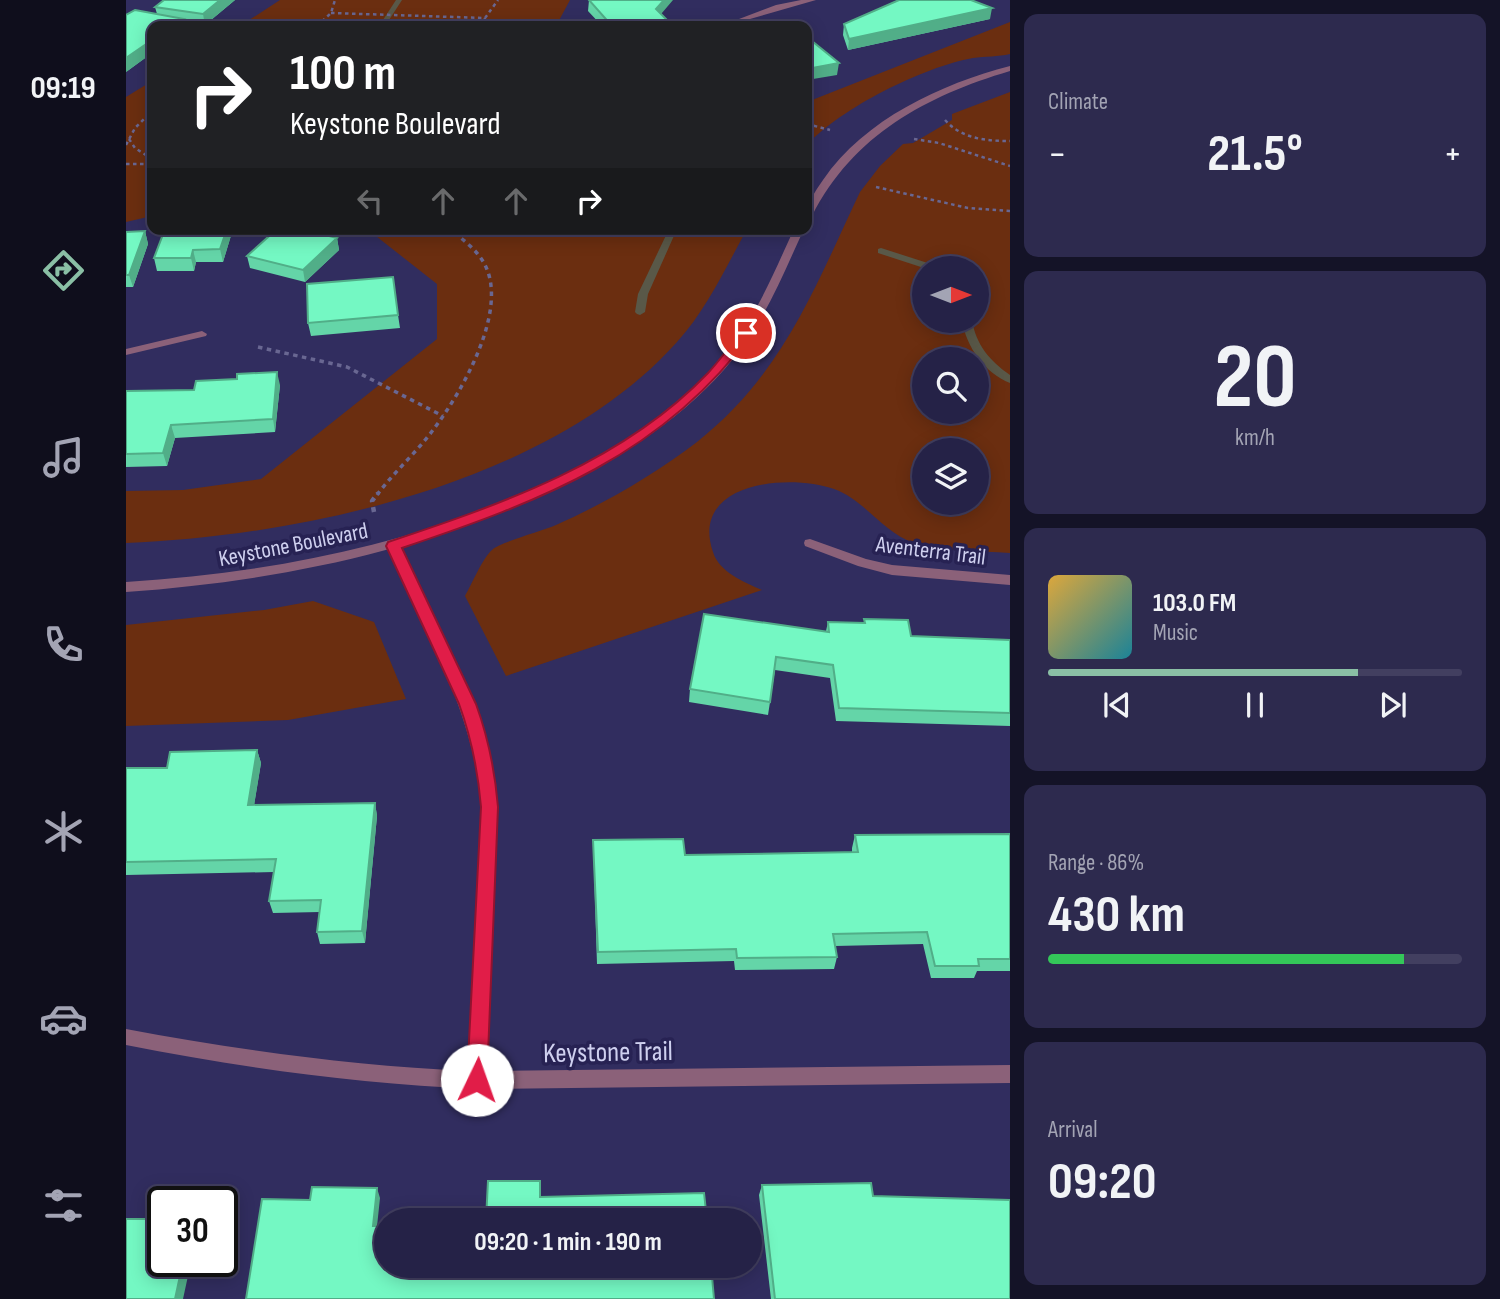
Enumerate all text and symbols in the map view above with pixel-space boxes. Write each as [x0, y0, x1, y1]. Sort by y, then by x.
text: 100 m [290, 45, 396, 104]
icon: right [175, 49, 266, 140]
text: 09:19 [30, 69, 96, 108]
text: Climate [1048, 88, 1108, 116]
text: Keystone Boulevard [290, 105, 501, 144]
text: 21.5° [1207, 123, 1303, 186]
text: − [1048, 132, 1067, 177]
text: + [1443, 132, 1462, 177]
icon: left [351, 182, 389, 220]
icon: ahead [424, 182, 462, 220]
icon: ahead [497, 182, 535, 220]
icon: right [570, 182, 608, 220]
icon: directions [39, 246, 88, 295]
north arrow [912, 256, 989, 332]
map controls [912, 256, 989, 515]
pin [716, 303, 776, 363]
icon: arrive [727, 314, 765, 352]
text: 20 [1213, 324, 1297, 433]
button: search [912, 347, 989, 424]
text: km/h [1235, 424, 1275, 452]
icon: music [39, 433, 88, 482]
button: layers [912, 438, 989, 515]
street label: Keystone Boulevard [216, 517, 370, 573]
street label: Aventerra Trail [873, 530, 987, 572]
text: 103.0 FM [1153, 588, 1236, 619]
text: Music [1153, 619, 1198, 647]
icon: phone [39, 620, 88, 669]
icon: previous [1098, 686, 1136, 724]
icon: pause [1236, 686, 1274, 724]
icon: next [1374, 686, 1412, 724]
icon: climate [39, 807, 88, 856]
text: Range · 86% [1048, 849, 1144, 877]
text: 430 km [1048, 884, 1185, 947]
icon: car [39, 994, 88, 1043]
street label: Keystone Trail [543, 1035, 673, 1070]
position arrow [440, 1043, 514, 1117]
text: Arrival [1048, 1116, 1097, 1144]
text: 09:20 [1048, 1151, 1157, 1214]
icon: filters [39, 1181, 88, 1230]
speed limit sign: 30 [147, 1186, 238, 1277]
text: 09:20 · 1 min · 190 m [474, 1227, 662, 1258]

